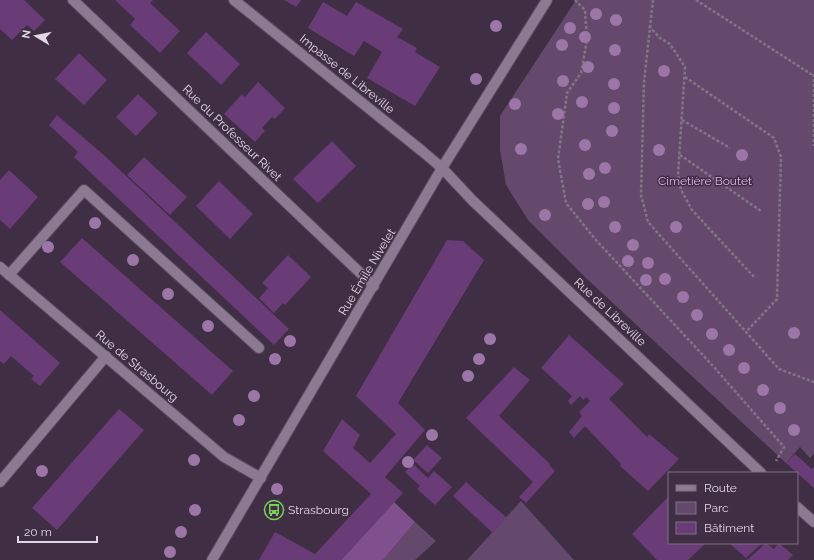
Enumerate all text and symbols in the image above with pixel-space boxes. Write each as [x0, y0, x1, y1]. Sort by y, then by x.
north arrow [16, 16, 56, 56]
text: N [20, 29, 34, 40]
street label: Impasse de Libreville [297, 32, 397, 116]
street label: Rue du Professeur Rivet [180, 82, 284, 184]
park label: Cimetière Boutet [658, 174, 752, 188]
street label: Rue Émile Nivelet [336, 226, 398, 318]
street label: Rue de Libreville [571, 275, 649, 349]
street label: Rue de Strasbourg [93, 327, 181, 405]
legend [668, 472, 798, 544]
text: Route [704, 481, 737, 495]
bus stop icon: Strasbourg [263, 499, 285, 521]
text: Parc [704, 501, 729, 515]
place label: Strasbourg [288, 503, 349, 517]
scale bar [18, 518, 97, 544]
text: Bâtiment [704, 521, 754, 535]
text: 20 m [24, 525, 52, 539]

